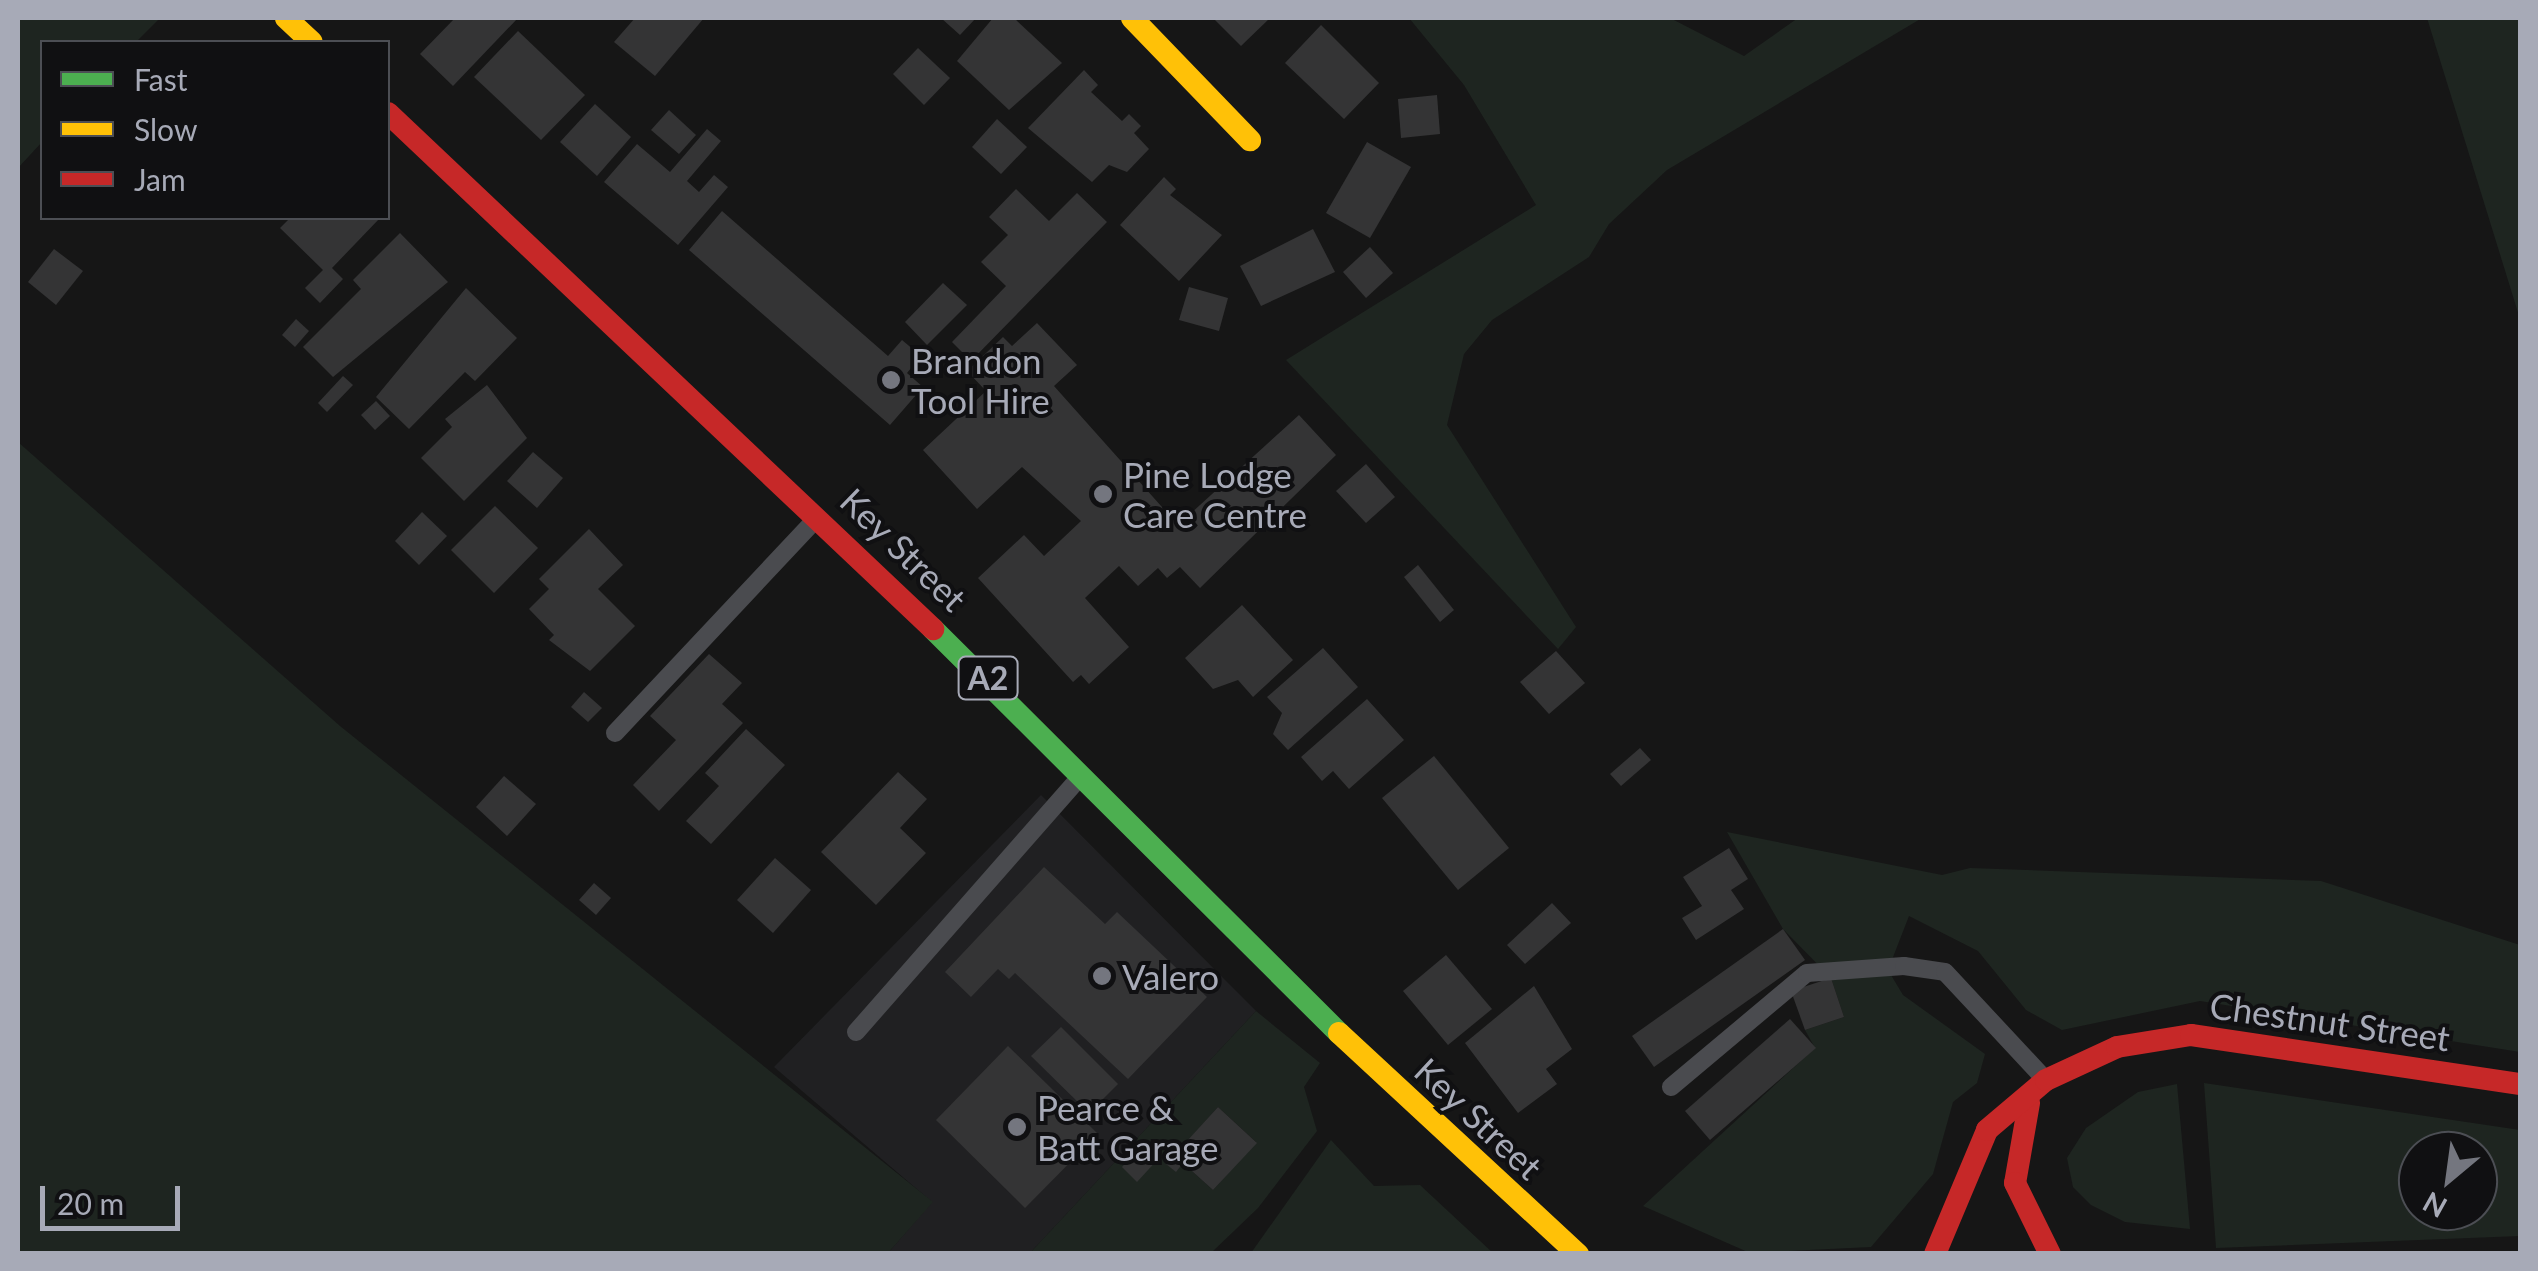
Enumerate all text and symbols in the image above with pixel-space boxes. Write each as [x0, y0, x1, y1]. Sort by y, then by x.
legend [40, 40, 390, 220]
text: Fast [134, 61, 188, 97]
text: Slow [134, 111, 197, 147]
text: Jam [134, 161, 186, 197]
place label: Brandon Tool Hire [911, 339, 1050, 421]
marker: Brandon Tool Hire [880, 369, 902, 391]
place label: Pine Lodge Care Centre [1123, 453, 1307, 535]
street label: Key Street [832, 479, 976, 619]
marker: Pine Lodge Care Centre [1092, 483, 1114, 505]
road number: A2 [956, 651, 1020, 705]
place label: Valero [1122, 955, 1219, 997]
marker: Valero [1091, 965, 1113, 987]
street label: Chestnut Street [2207, 983, 2453, 1059]
street label: Key Street [1407, 1048, 1551, 1188]
place label: Pearce & Batt Garage [1037, 1086, 1218, 1168]
marker: Pearce & Batt Garage [1006, 1116, 1028, 1138]
north arrow [2398, 1131, 2498, 1231]
scale bar [45, 1166, 185, 1228]
text: 20 m [57, 1185, 124, 1221]
text: N [2417, 1185, 2452, 1226]

